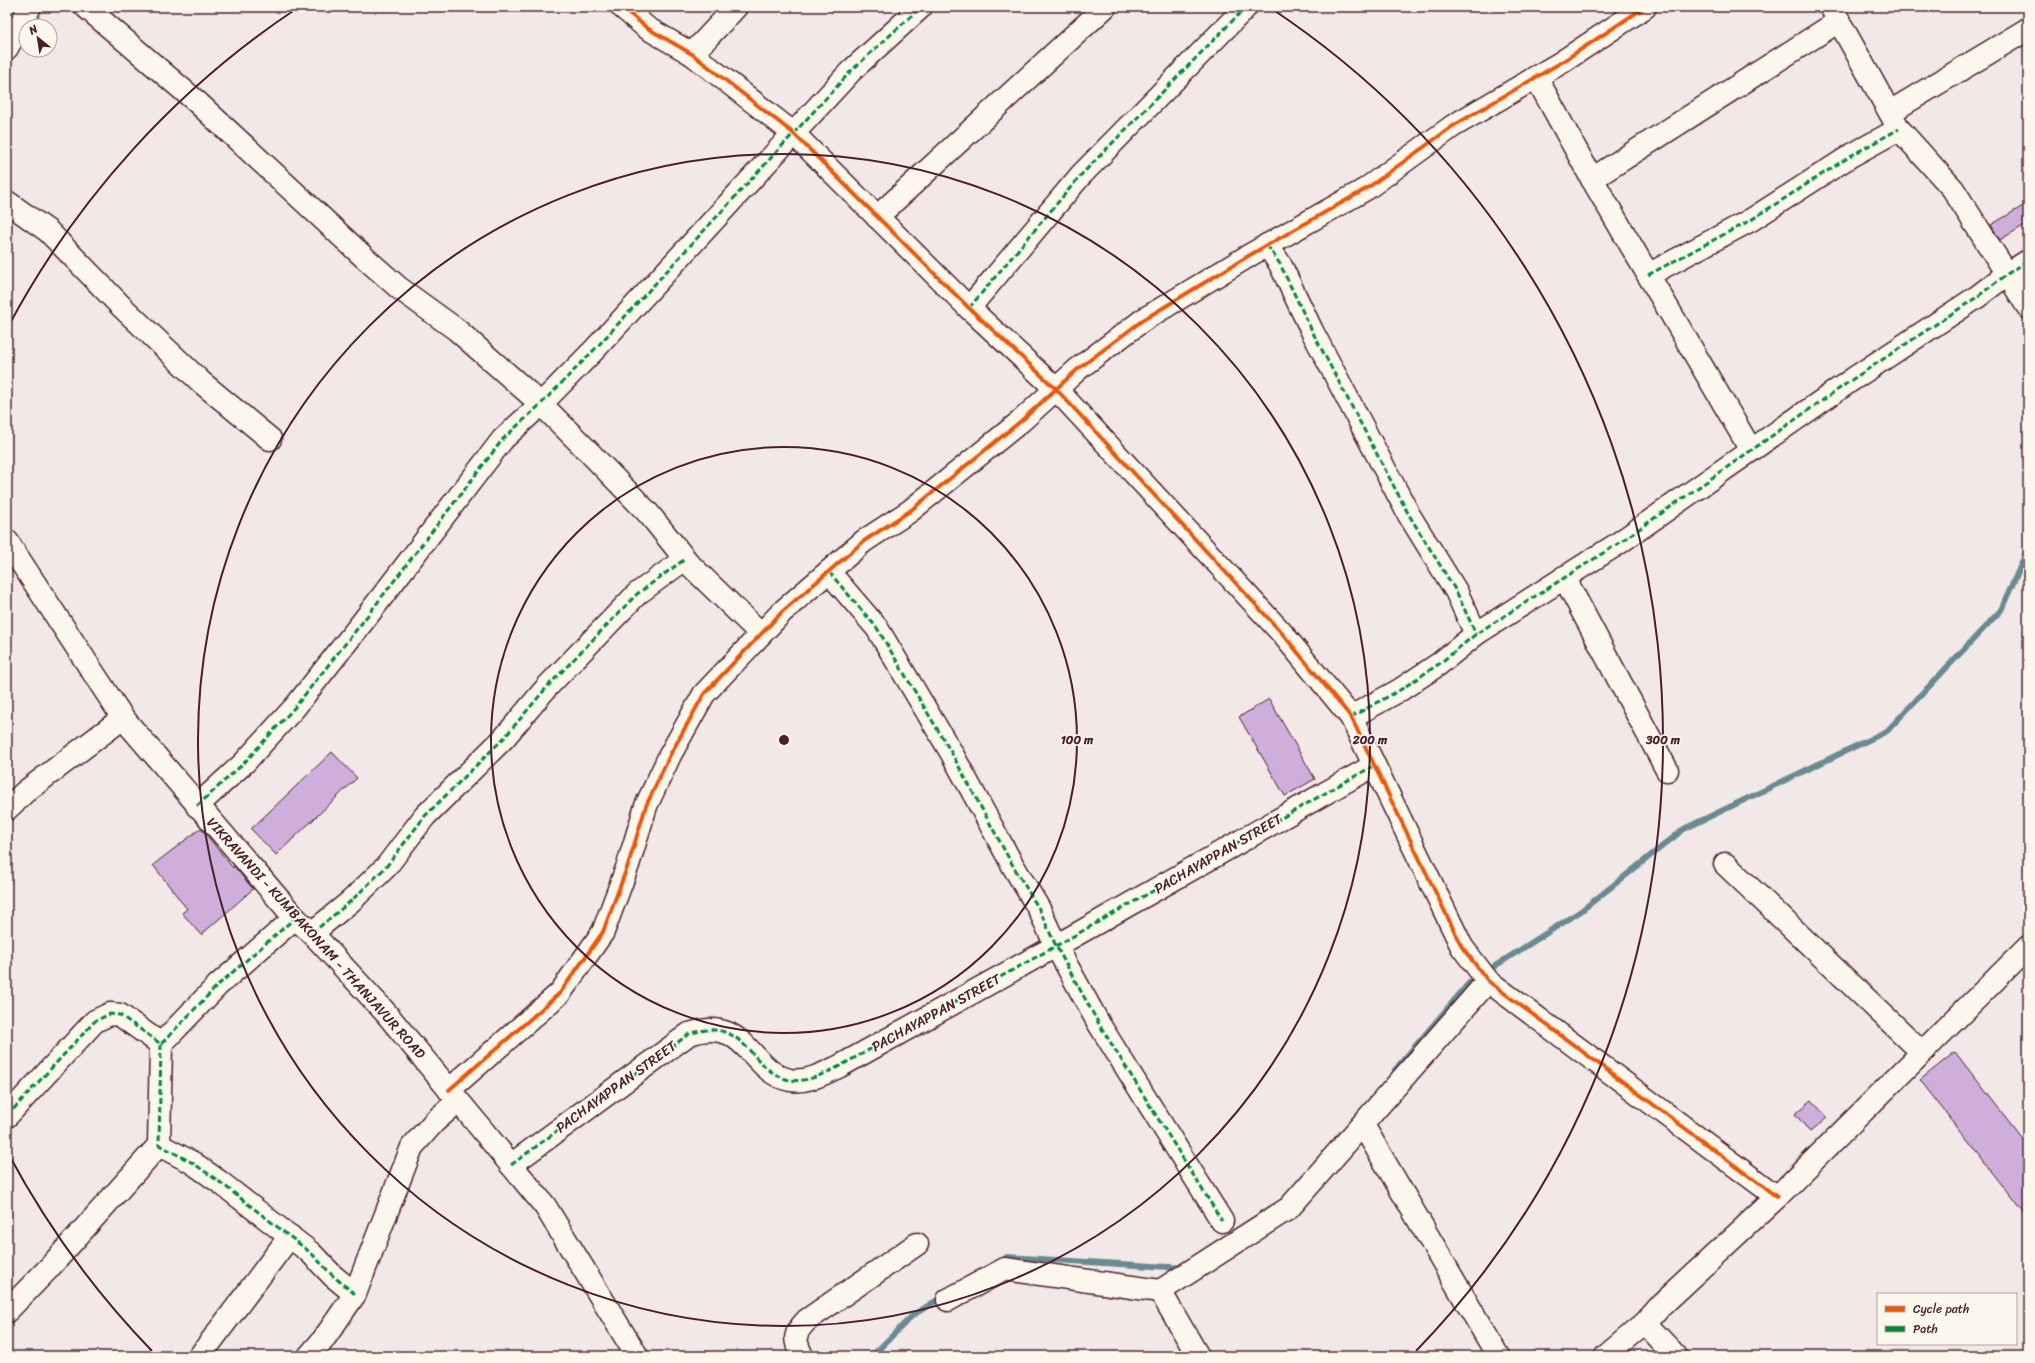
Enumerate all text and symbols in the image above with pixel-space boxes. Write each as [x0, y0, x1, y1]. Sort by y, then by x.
north arrow [18, 18, 58, 58]
text: N [24, 19, 42, 40]
text: 100 m [1061, 729, 1094, 751]
text: 200 m [1352, 729, 1388, 751]
text: 300 m [1645, 729, 1681, 751]
centre of rings [777, 733, 791, 747]
street label: PACHAYAPPAN STREET [1149, 806, 1288, 901]
street label: VIKRAVANDI - KUMBAKONAM - THANJAVUR ROAD [200, 811, 432, 1065]
street label: PACHAYAPPAN STREET [867, 966, 1007, 1059]
street label: PACHAYAPPAN STREET [550, 1033, 683, 1140]
legend [1877, 1293, 2017, 1345]
text: Cycle path [1913, 1298, 1969, 1320]
text: Path [1913, 1318, 1938, 1340]

